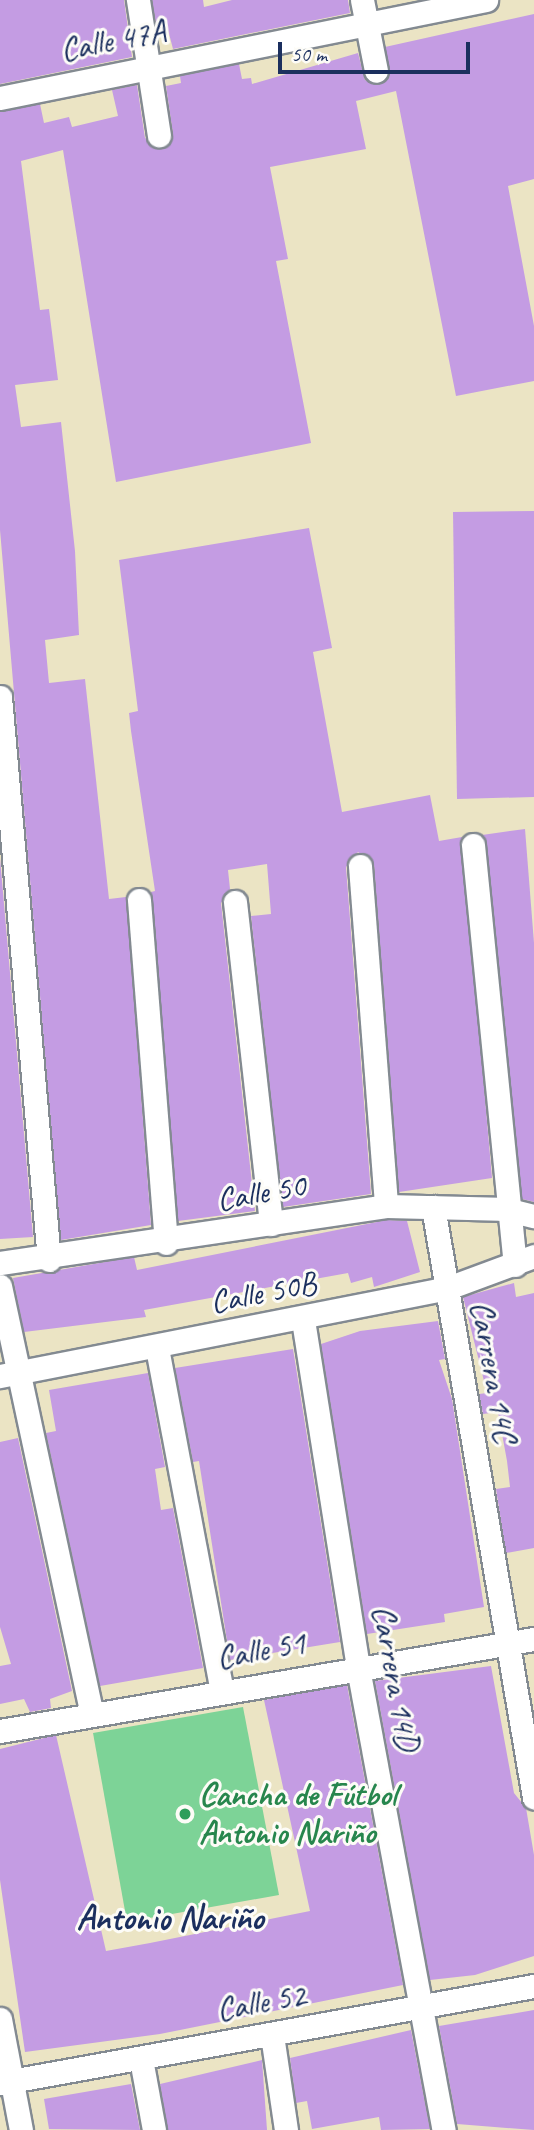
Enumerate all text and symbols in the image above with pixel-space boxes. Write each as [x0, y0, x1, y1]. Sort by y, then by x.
street label: Calle 47A [57, 11, 169, 71]
scale bar [282, 28, 475, 72]
text: 50 m [291, 41, 327, 67]
street label: Calle 50 [213, 1166, 309, 1220]
street label: Calle 50B [207, 1263, 319, 1323]
street label: Carrera 14C [461, 1298, 525, 1446]
street label: Carrera 14D [363, 1602, 427, 1754]
street label: Calle 51 [213, 1624, 309, 1678]
place label: Cancha de Fútbol Antonio Nariño [199, 1775, 397, 1853]
marker: Cancha de Fútbol Antonio Nariño [177, 1806, 193, 1822]
district label: Antonio Nariño [76, 1897, 264, 1939]
street label: Calle 52 [213, 1976, 309, 2030]

